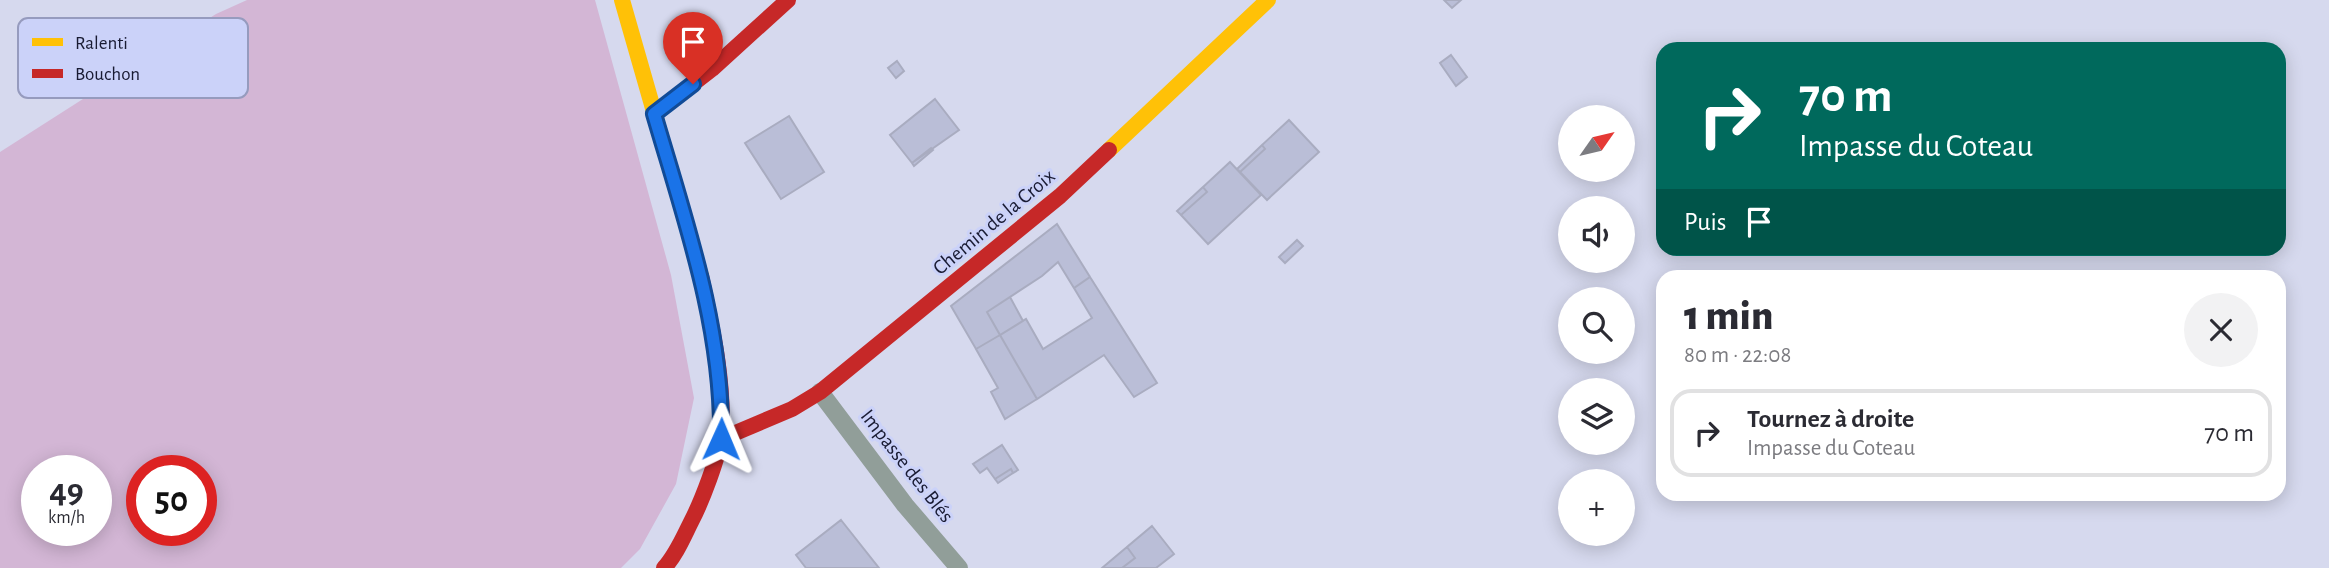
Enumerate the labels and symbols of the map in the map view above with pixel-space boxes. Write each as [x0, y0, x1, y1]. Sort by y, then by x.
pin [663, 12.0, 723, 84]
legend [18, 18, 248, 98]
text: Ralenti [75, 34, 128, 53]
text: Bouchon [75, 65, 140, 84]
north arrow [1558, 105, 1634, 182]
street label: Chemin de la Croix [929, 165, 1059, 279]
position arrow [684, 402, 758, 476]
street label: Impasse des Blés [857, 406, 957, 526]
speed limit sign: 50 [126, 455, 217, 546]

